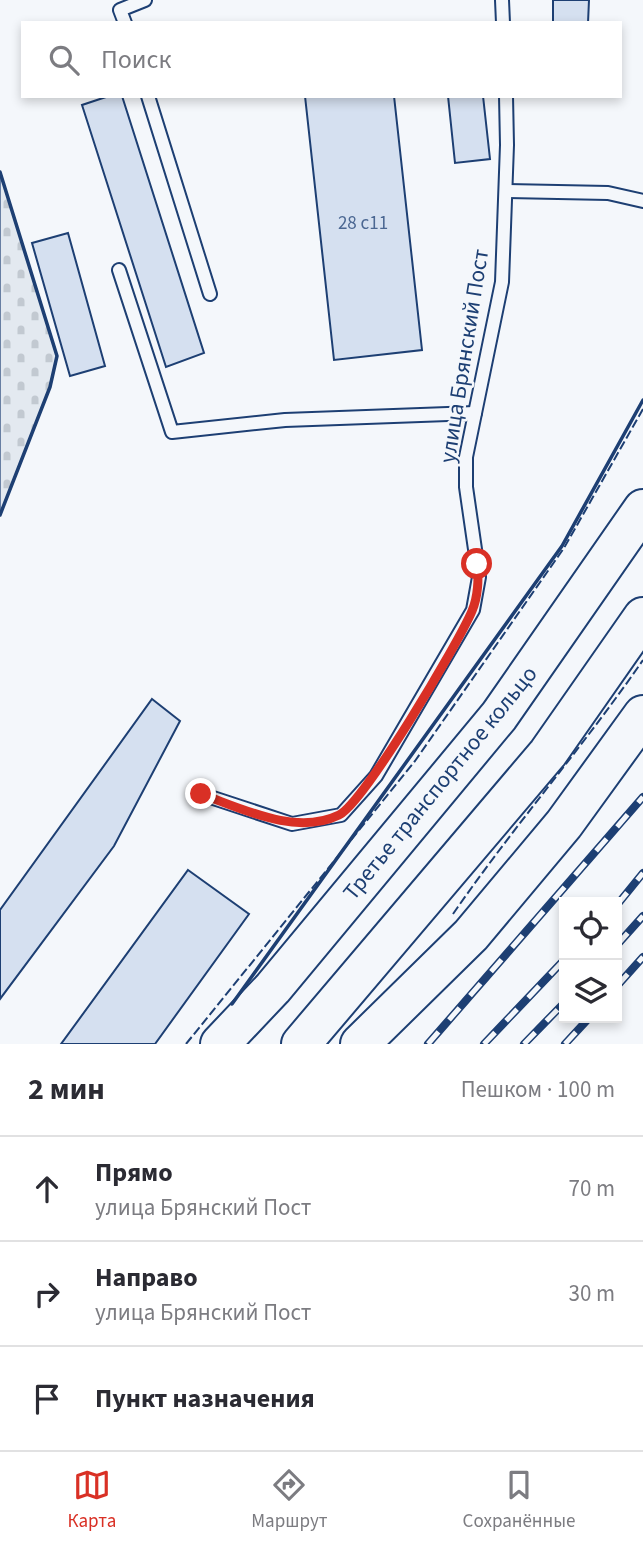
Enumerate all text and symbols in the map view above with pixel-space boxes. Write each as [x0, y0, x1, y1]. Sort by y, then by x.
search box [21, 21, 622, 98]
icon: search [45, 41, 83, 79]
text: Поиск [101, 41, 171, 78]
house number: 28 с11 [338, 210, 388, 237]
street label: улица Брянский Пост [431, 247, 497, 465]
route start [461, 548, 492, 579]
street label: Третье транспортное кольцо [335, 659, 545, 907]
route end [185, 778, 216, 809]
map controls [559, 897, 622, 1023]
button: locate [559, 897, 622, 960]
button: layers [559, 960, 622, 1023]
text: 2 мин [28, 1068, 105, 1111]
text: Пешком · 100 m [461, 1073, 615, 1106]
text: Прямо [95, 1154, 173, 1191]
icon: ahead [28, 1170, 66, 1208]
text: 70 m [568, 1172, 615, 1205]
text: улица Брянский Пост [95, 1191, 311, 1224]
text: Направо [95, 1259, 198, 1296]
icon: right [28, 1275, 66, 1313]
text: 30 m [568, 1277, 615, 1310]
text: улица Брянский Пост [95, 1296, 311, 1329]
icon: arrive [28, 1380, 66, 1418]
text: Пункт назначения [95, 1380, 315, 1417]
tab: Карта [68, 1466, 116, 1535]
tab: Маршрут [251, 1466, 328, 1535]
tab: Сохранённые [463, 1466, 575, 1535]

